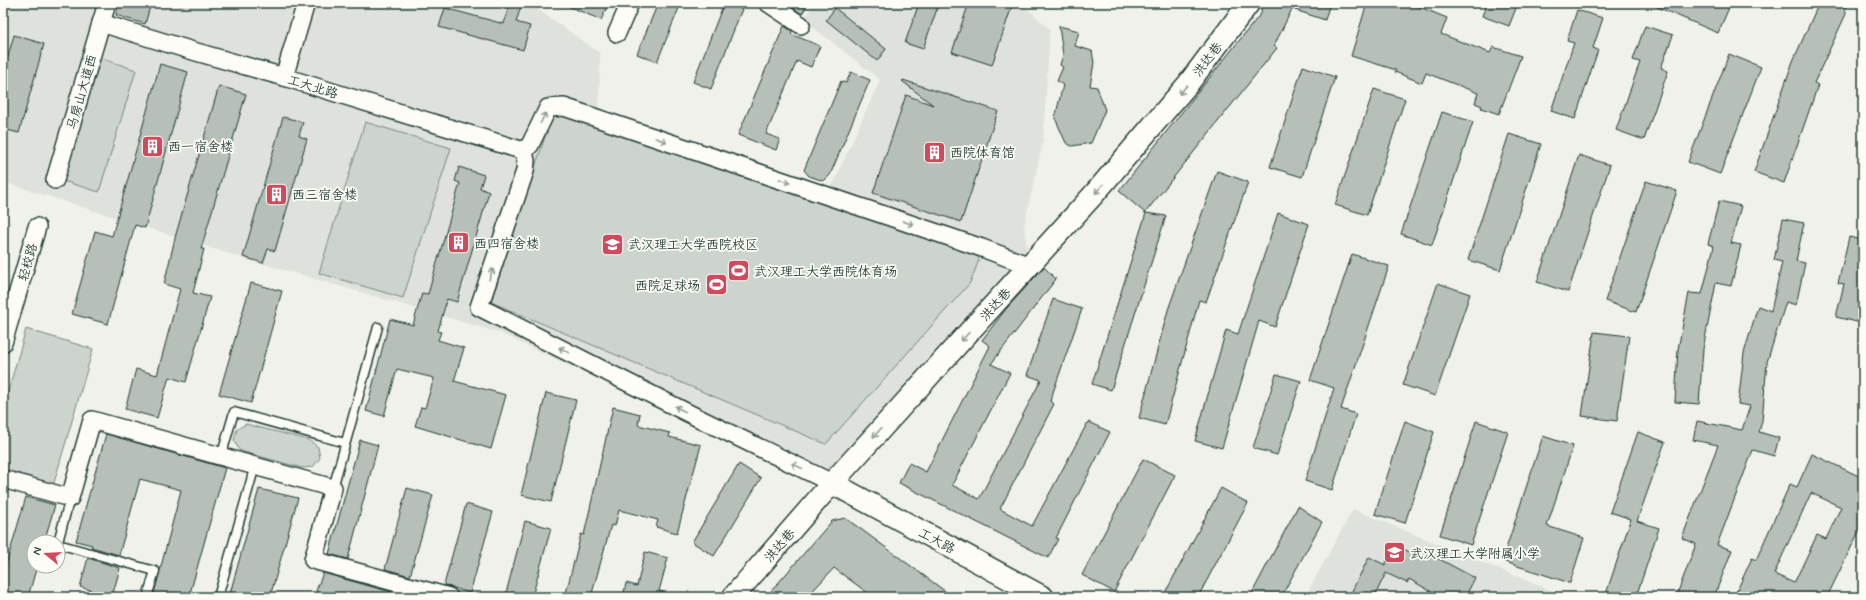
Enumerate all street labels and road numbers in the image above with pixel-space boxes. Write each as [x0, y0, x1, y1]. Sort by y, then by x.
street label: 洪达巷 [1190, 39, 1227, 81]
street label: 马房山大道西 [64, 53, 101, 132]
street label: 工大北路 [285, 72, 340, 103]
street label: 轻校路 [15, 241, 42, 284]
street label: 洪达巷 [977, 285, 1015, 325]
street label: 工大路 [915, 525, 958, 558]
street label: 洪达巷 [761, 526, 799, 566]

